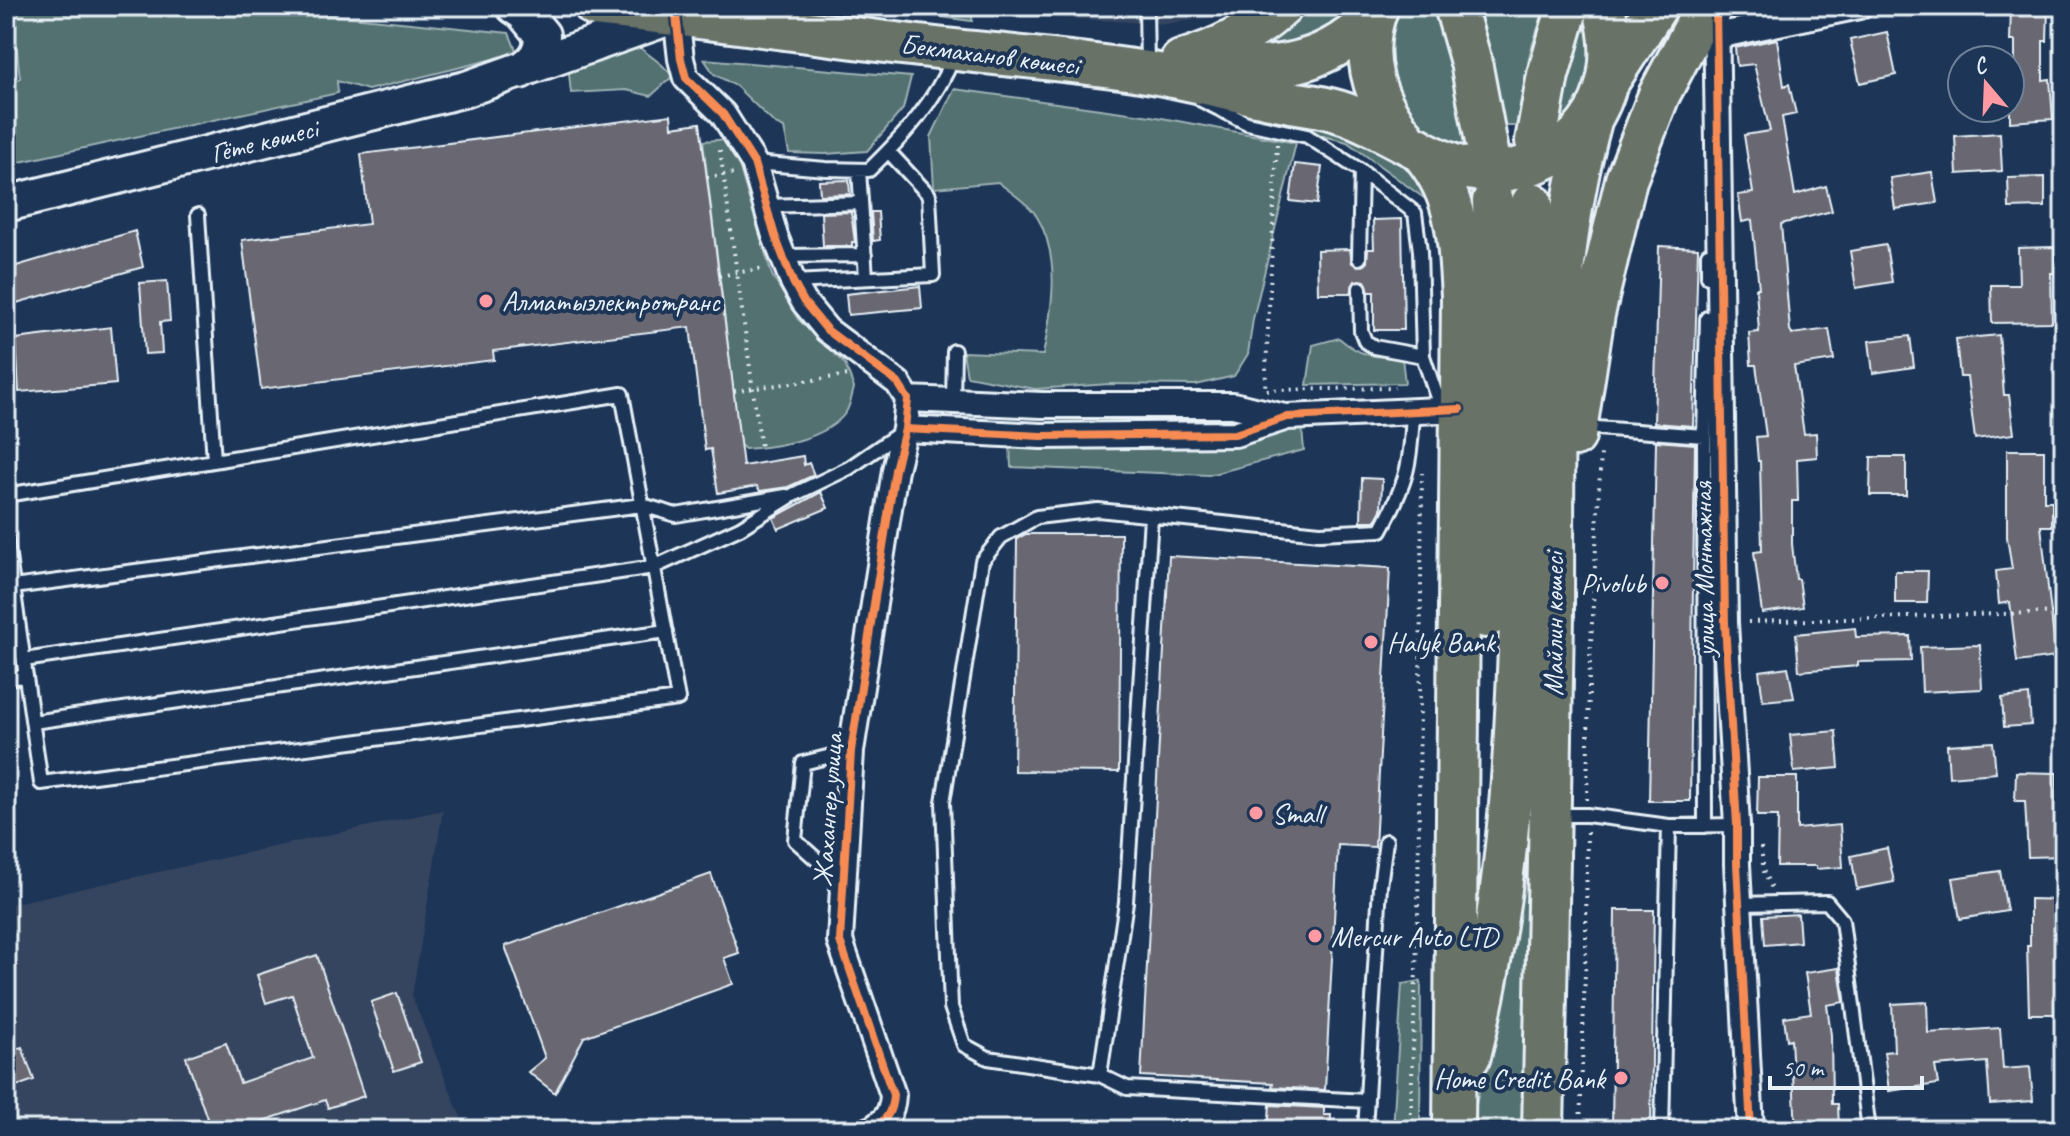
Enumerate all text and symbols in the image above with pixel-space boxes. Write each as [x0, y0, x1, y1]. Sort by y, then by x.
street label: Бекмаханов көшесі [899, 26, 1085, 83]
north arrow [1946, 44, 2026, 124]
text: С [1970, 50, 1992, 81]
street label: Гёте көшесі [207, 109, 325, 171]
place label: Алматыэлектротранс [502, 284, 721, 319]
marker: Алматыэлектротранс [477, 292, 495, 310]
street label: улица Монтажная [1684, 480, 1723, 659]
street label: Майлин көшесі [1536, 548, 1571, 696]
place label: Pivolub [1581, 566, 1648, 601]
marker: Pivolub [1653, 574, 1671, 592]
place label: Halyk Bank [1387, 625, 1496, 660]
marker: Halyk Bank [1362, 633, 1380, 651]
street label: Жахангер улица [805, 730, 851, 888]
place label: Small [1272, 796, 1328, 831]
marker: Small [1247, 804, 1265, 822]
place label: Mercur Auto LTD [1331, 919, 1500, 954]
marker: Mercur Auto LTD [1306, 927, 1324, 945]
scale bar [1770, 1040, 1922, 1090]
text: 50 m [1782, 1053, 1825, 1083]
place label: Home Credit Bank [1434, 1061, 1607, 1096]
marker: Home Credit Bank [1612, 1069, 1630, 1087]

